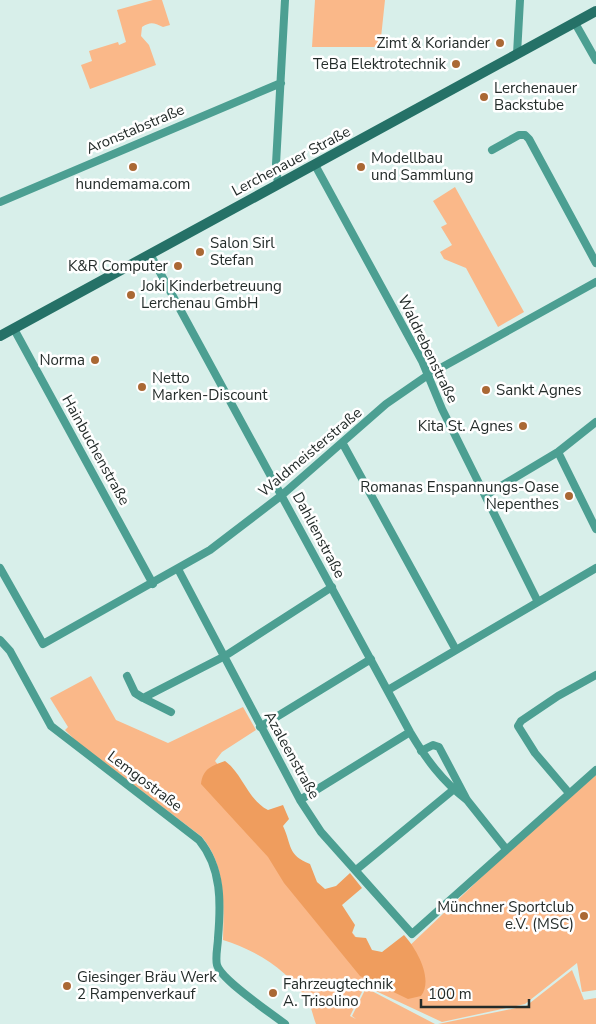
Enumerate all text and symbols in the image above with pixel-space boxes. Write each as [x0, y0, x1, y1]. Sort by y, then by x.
place label: Zimt & Koriander [377, 33, 491, 53]
marker: Zimt & Koriander [494, 37, 506, 49]
place label: TeBa Elektrotechnik [313, 54, 446, 74]
marker: TeBa Elektrotechnik [450, 58, 462, 70]
place label: Lerchenauer Backstube [494, 78, 578, 115]
marker: Lerchenauer Backstube [478, 91, 490, 103]
street label: Aronstabstraße [83, 99, 187, 159]
street label: Lerchenauer Straße [228, 121, 354, 201]
place label: Modellbau und Sammlung [371, 148, 474, 185]
marker: hundemama.com [127, 161, 139, 173]
marker: Modellbau und Sammlung [355, 161, 367, 173]
place label: hundemama.com [76, 174, 190, 194]
place label: Salon Sirl Stefan [210, 233, 275, 270]
marker: Salon Sirl Stefan [194, 246, 206, 258]
place label: K&R Computer [68, 256, 169, 276]
marker: K&R Computer [172, 260, 184, 272]
place label: Joki Kinderbetreuung Lerchenau GmbH [140, 276, 282, 313]
marker: Joki Kinderbetreuung Lerchenau GmbH [125, 289, 137, 301]
street label: Waldrebenstraße [393, 292, 463, 406]
place label: Norma [39, 350, 85, 370]
marker: Norma [89, 354, 101, 366]
place label: Netto Marken-Discount [152, 368, 268, 405]
place label: Sankt Agnes [496, 380, 581, 400]
marker: Netto Marken-Discount [136, 381, 148, 393]
marker: Sankt Agnes [480, 384, 492, 396]
street label: Hainbuchenstraße [57, 391, 135, 509]
street label: Waldmeisterstraße [254, 403, 366, 501]
place label: Kita St. Agnes [418, 416, 513, 436]
marker: Kita St. Agnes [517, 420, 529, 432]
place label: Romanas Enspannungs-Oase Nepenthes [360, 477, 559, 514]
street label: Dahlienstraße [288, 488, 350, 582]
marker: Romanas Enspannungs-Oase Nepenthes [563, 490, 575, 502]
street label: Azaleenstraße [260, 708, 324, 802]
street label: Lemgostraße [103, 746, 187, 816]
place label: Münchner Sportclub e.V. (MSC) [437, 897, 574, 934]
marker: Münchner Sportclub e.V. (MSC) [578, 910, 590, 922]
place label: Giesinger Bräu Werk 2 Rampenverkauf [77, 967, 217, 1004]
place label: Fahrzeugtechnik A. Trisolino [283, 974, 393, 1011]
scale bar [421, 976, 528, 1008]
marker: Giesinger Bräu Werk 2 Rampenverkauf [61, 980, 73, 992]
text: 100 m [428, 984, 472, 1004]
marker: Fahrzeugtechnik A. Trisolino [267, 987, 279, 999]

